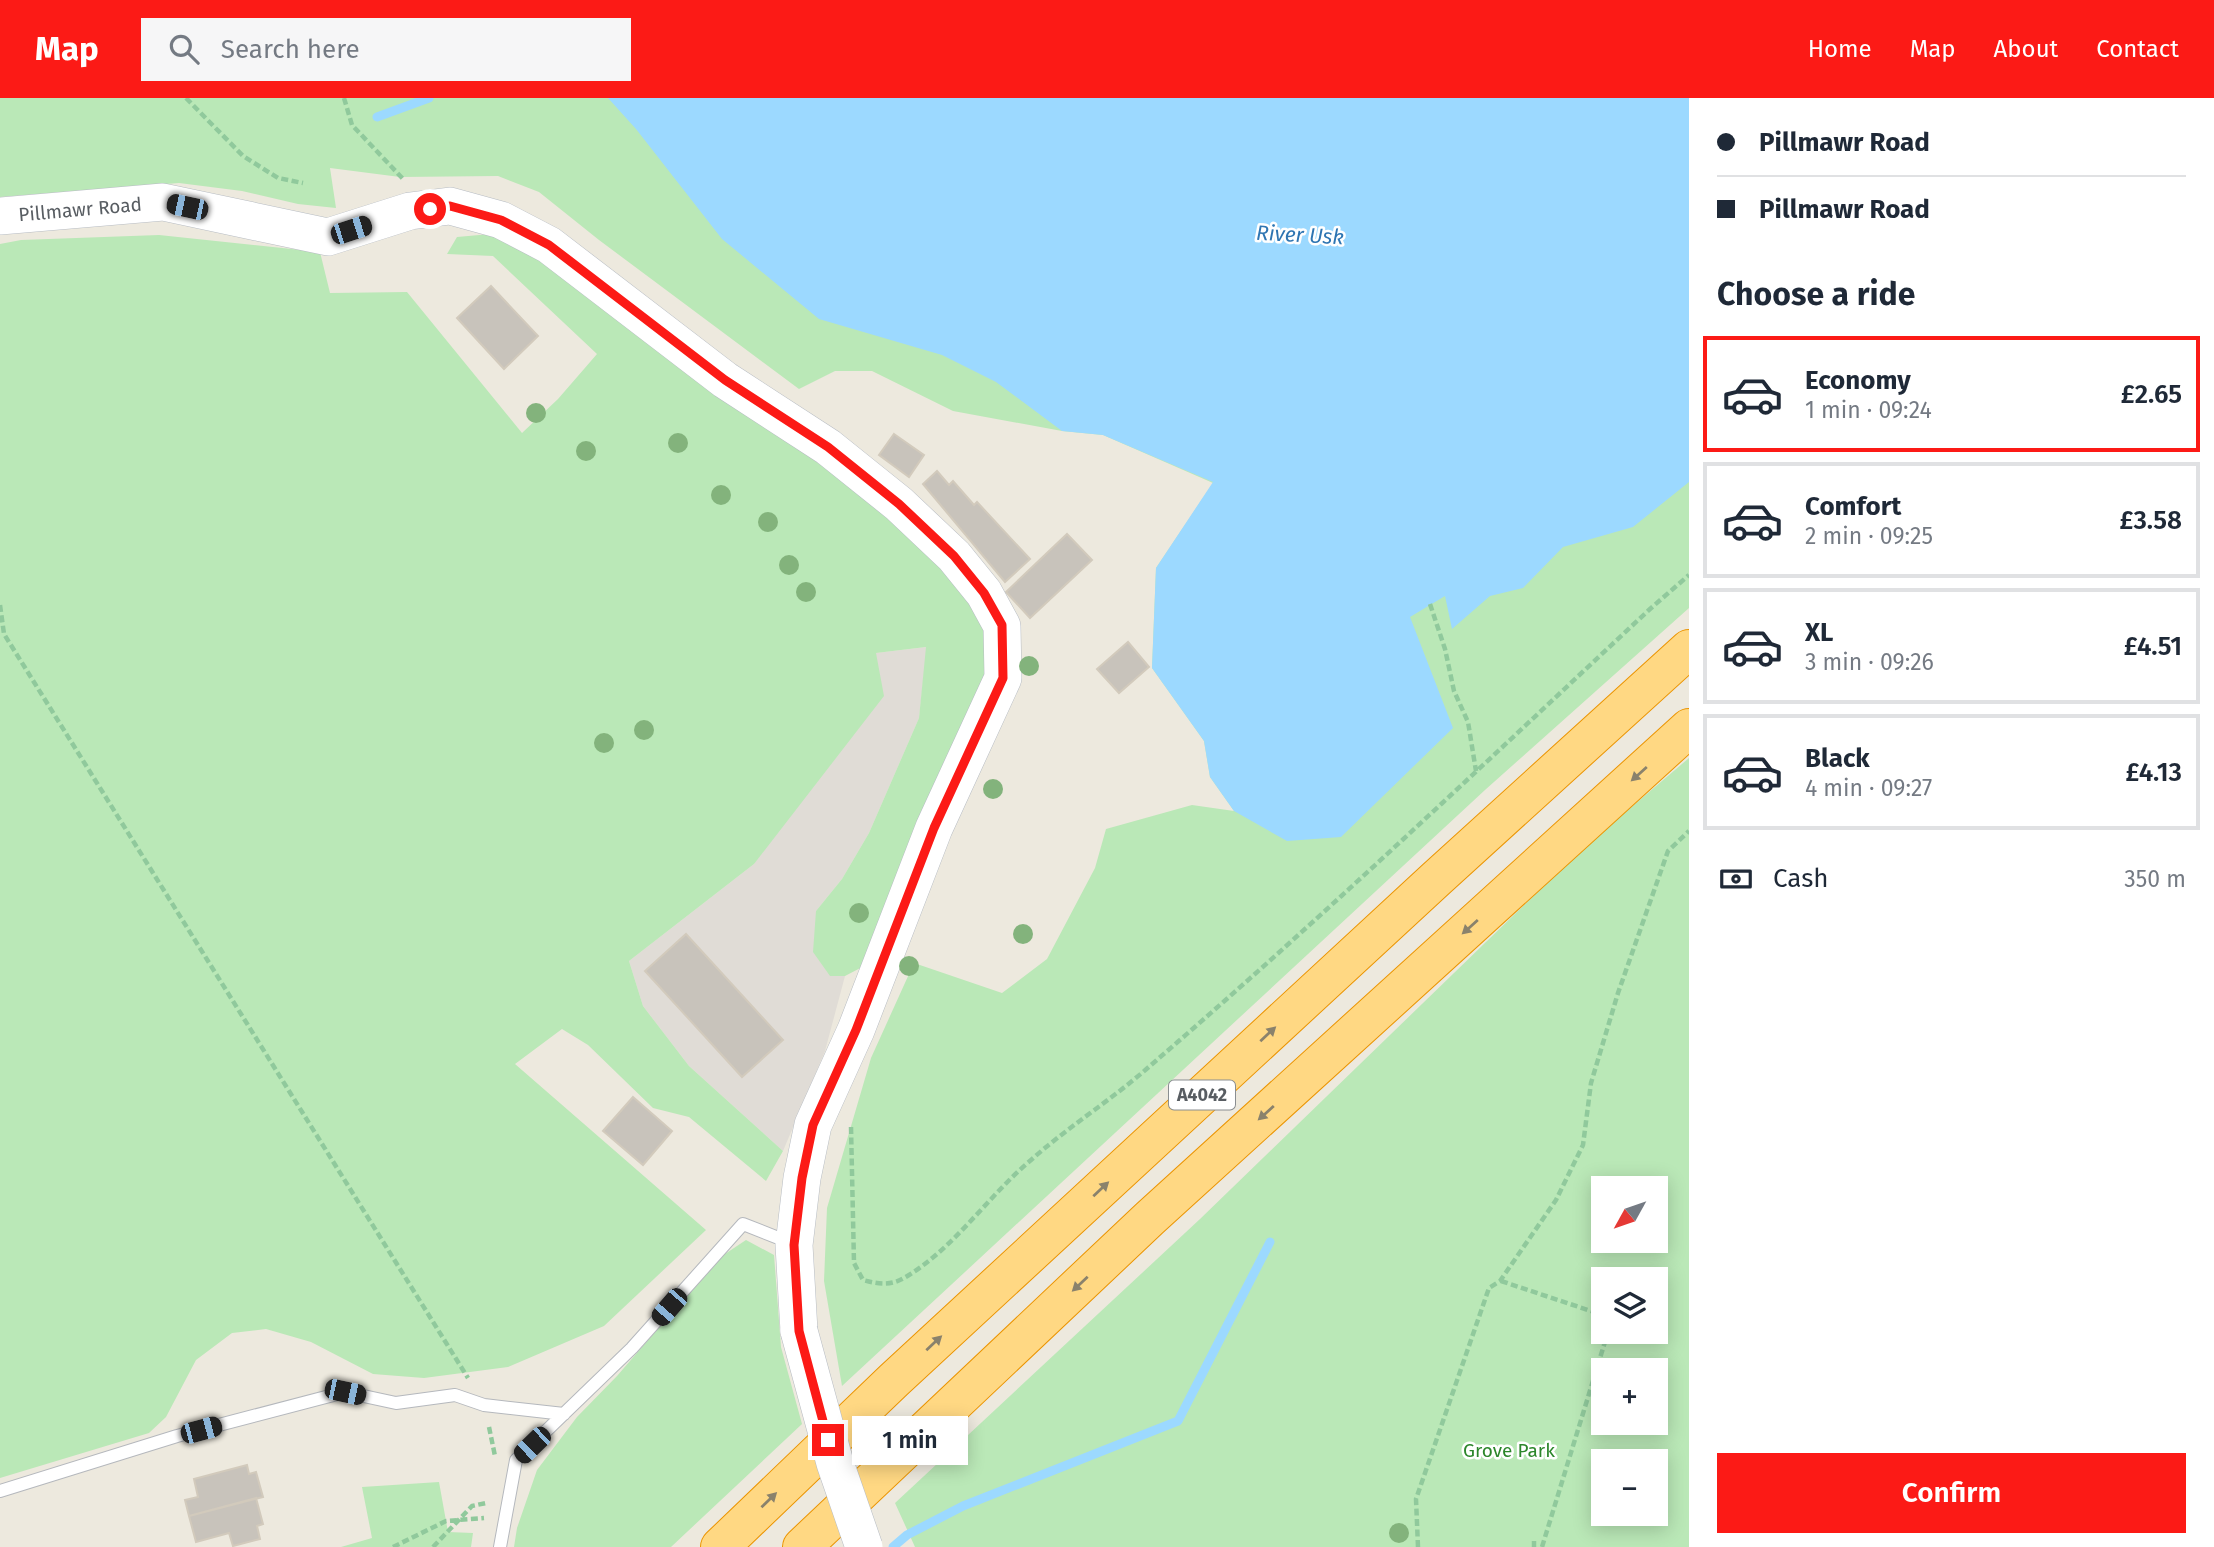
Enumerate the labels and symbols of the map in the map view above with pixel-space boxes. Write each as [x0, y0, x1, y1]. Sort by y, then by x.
car [165, 192, 210, 222]
street label: Pillmawr Road [17, 193, 143, 226]
route start [414, 193, 446, 225]
car [328, 214, 375, 246]
water label: River Usk [1256, 220, 1344, 250]
one-way arrow [1630, 766, 1647, 781]
one-way arrow [1462, 919, 1479, 935]
one-way arrow [1259, 1026, 1277, 1042]
road number: A4042 [1169, 1080, 1235, 1110]
one-way arrow [1257, 1105, 1274, 1120]
north arrow [1591, 1176, 1668, 1253]
one-way arrow [1092, 1181, 1109, 1197]
one-way arrow [1072, 1275, 1089, 1291]
car [648, 1284, 691, 1330]
one-way arrow [925, 1335, 943, 1351]
car [323, 1377, 368, 1407]
car [178, 1414, 225, 1446]
callout: 1 min [852, 1416, 968, 1464]
car [510, 1423, 555, 1467]
route end [812, 1424, 844, 1456]
park label: Grove Park [1463, 1439, 1555, 1462]
one-way arrow [760, 1492, 777, 1508]

